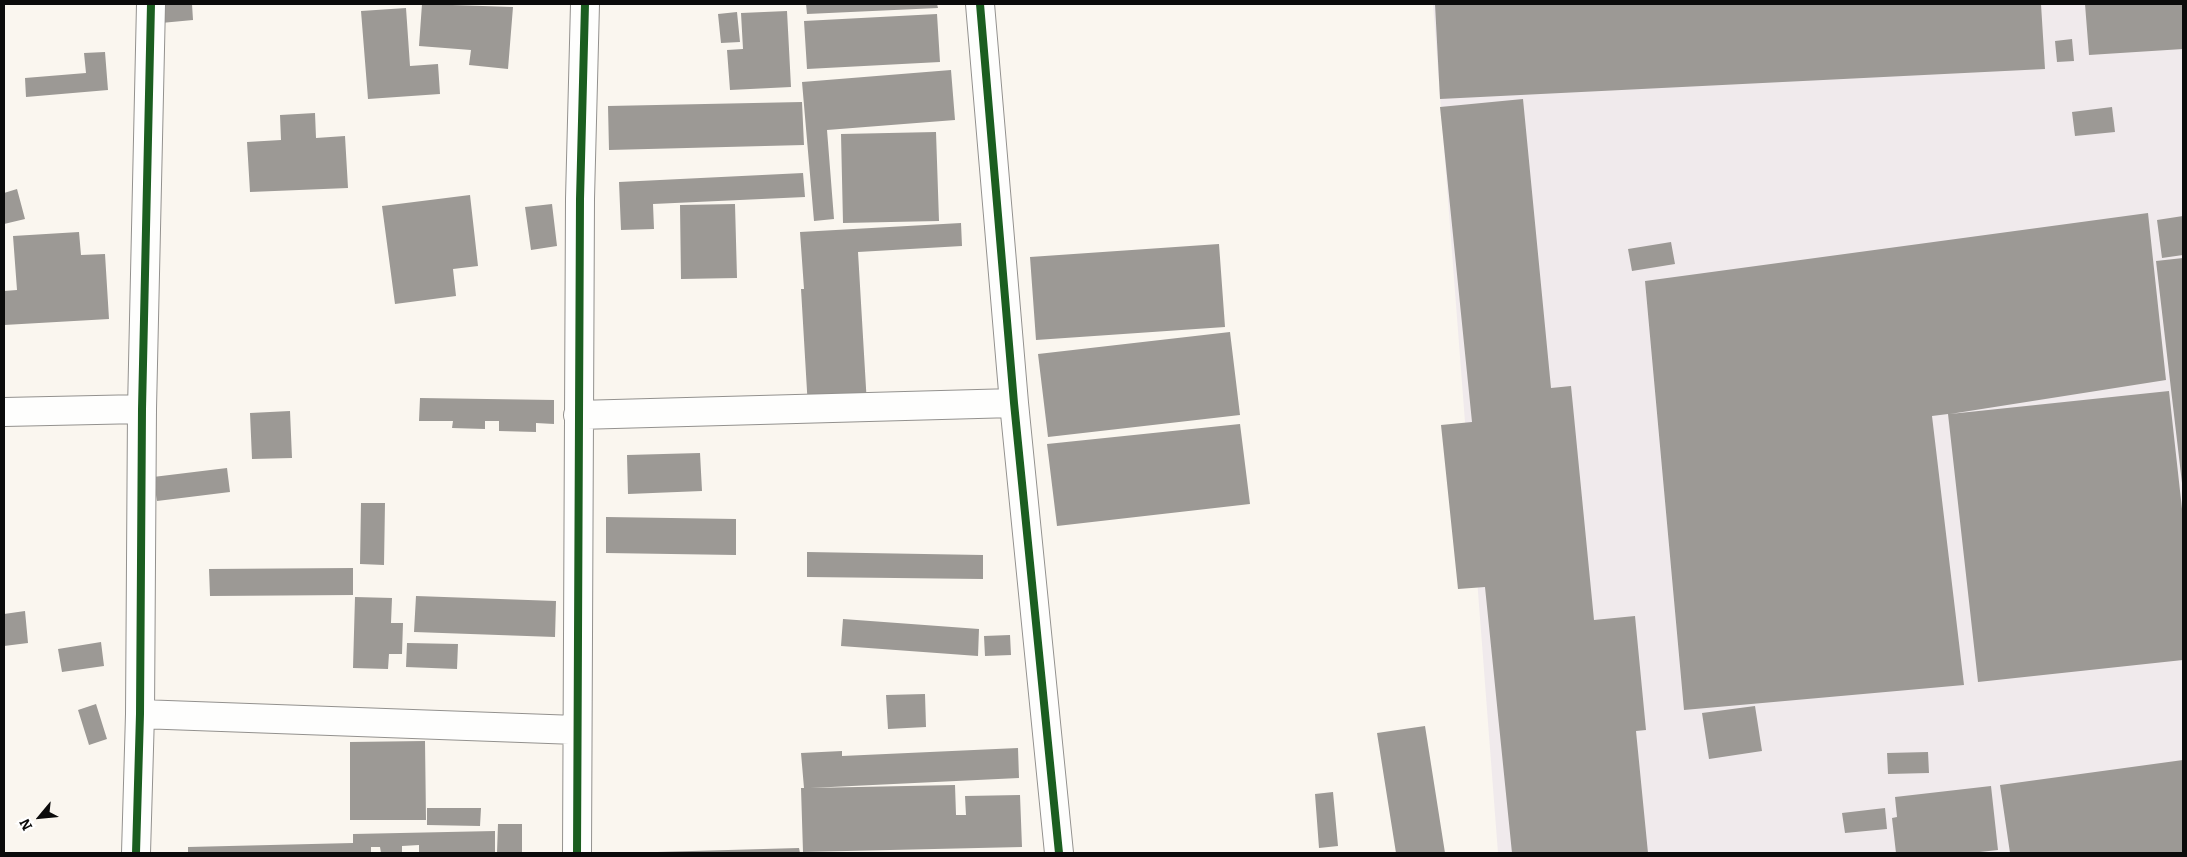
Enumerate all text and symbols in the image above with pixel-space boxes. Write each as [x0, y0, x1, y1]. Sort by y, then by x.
north arrow [15, 792, 65, 842]
text: N [16, 816, 36, 833]

